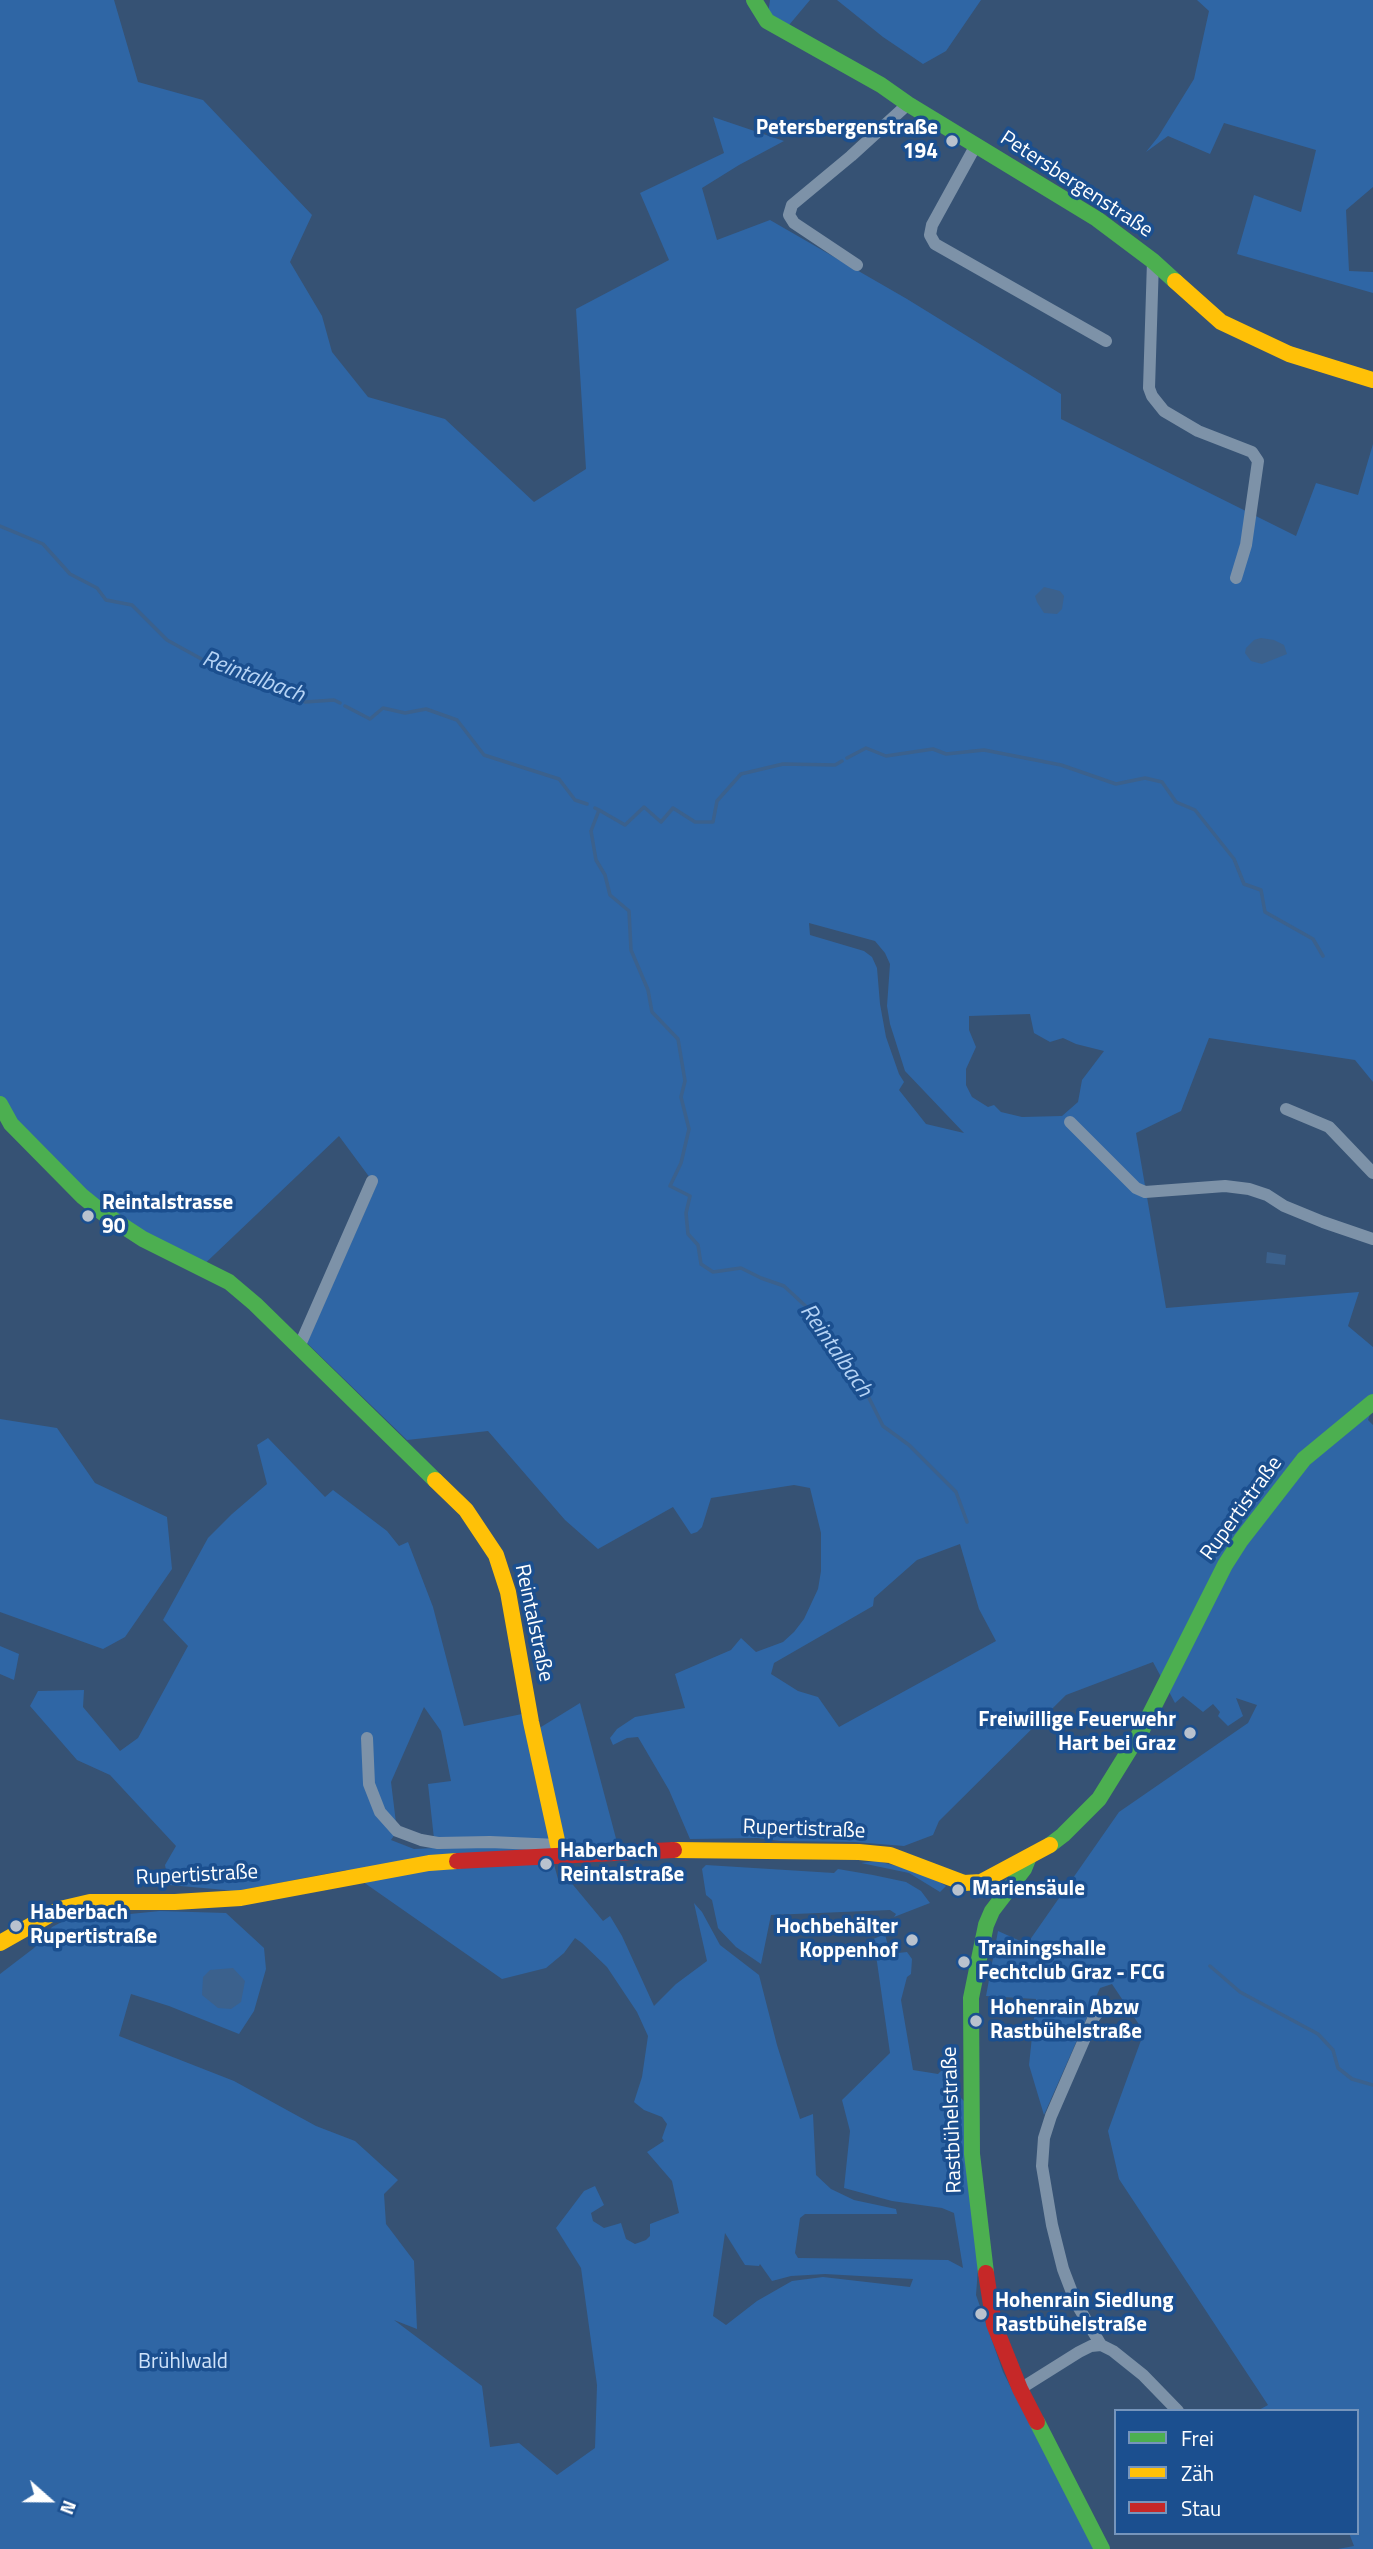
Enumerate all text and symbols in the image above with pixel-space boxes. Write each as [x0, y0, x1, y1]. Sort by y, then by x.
place label: Petersbergenstraße 194 [756, 116, 938, 166]
street label: Petersbergenstraße [995, 126, 1157, 244]
marker: Petersbergenstraße 194 [944, 133, 960, 149]
water label: Reintalbach [198, 646, 308, 710]
place label: Reintalstrasse 90 [102, 1191, 233, 1241]
marker: Reintalstrasse 90 [80, 1208, 96, 1224]
water label: Reintalbach [793, 1299, 877, 1403]
street label: Rupertistraße [1196, 1452, 1288, 1566]
street label: Reintalstraße [508, 1562, 558, 1684]
place label: Freiwillige Feuerwehr Hart bei Graz [978, 1708, 1176, 1758]
marker: Freiwillige Feuerwehr Hart bei Graz [1182, 1725, 1198, 1741]
street label: Rupertistraße [742, 1815, 866, 1845]
place label: Haberbach Reintalstraße [560, 1839, 684, 1889]
marker: Haberbach Reintalstraße [538, 1856, 554, 1872]
street label: Rupertistraße [135, 1860, 259, 1892]
place label: Mariensäule [972, 1877, 1085, 1903]
marker: Mariensäule [950, 1882, 966, 1898]
place label: Haberbach Rupertistraße [30, 1901, 157, 1951]
place label: Hochbehälter Koppenhof [775, 1915, 898, 1965]
marker: Haberbach Rupertistraße [8, 1918, 24, 1934]
marker: Hochbehälter Koppenhof [904, 1932, 920, 1948]
place label: Trainingshalle Fechtclub Graz - FCG [978, 1937, 1165, 1987]
marker: Trainingshalle Fechtclub Graz - FCG [956, 1954, 972, 1970]
place label: Hohenrain Abzw Rastbühelstraße [990, 1996, 1142, 2046]
marker: Hohenrain Abzw Rastbühelstraße [968, 2013, 984, 2029]
street label: Rastbühelstraße [938, 2046, 968, 2194]
place label: Hohenrain Siedlung Rastbühelstraße [995, 2289, 1174, 2339]
marker: Hohenrain Siedlung Rastbühelstraße [973, 2306, 989, 2322]
park label: Brühlwald [138, 2350, 228, 2376]
legend [1114, 2409, 1359, 2535]
text: Frei [1181, 2422, 1214, 2454]
text: Zäh [1181, 2457, 1214, 2489]
north arrow [14, 2465, 84, 2535]
text: Stau [1181, 2492, 1221, 2524]
text: N [53, 2496, 85, 2519]

